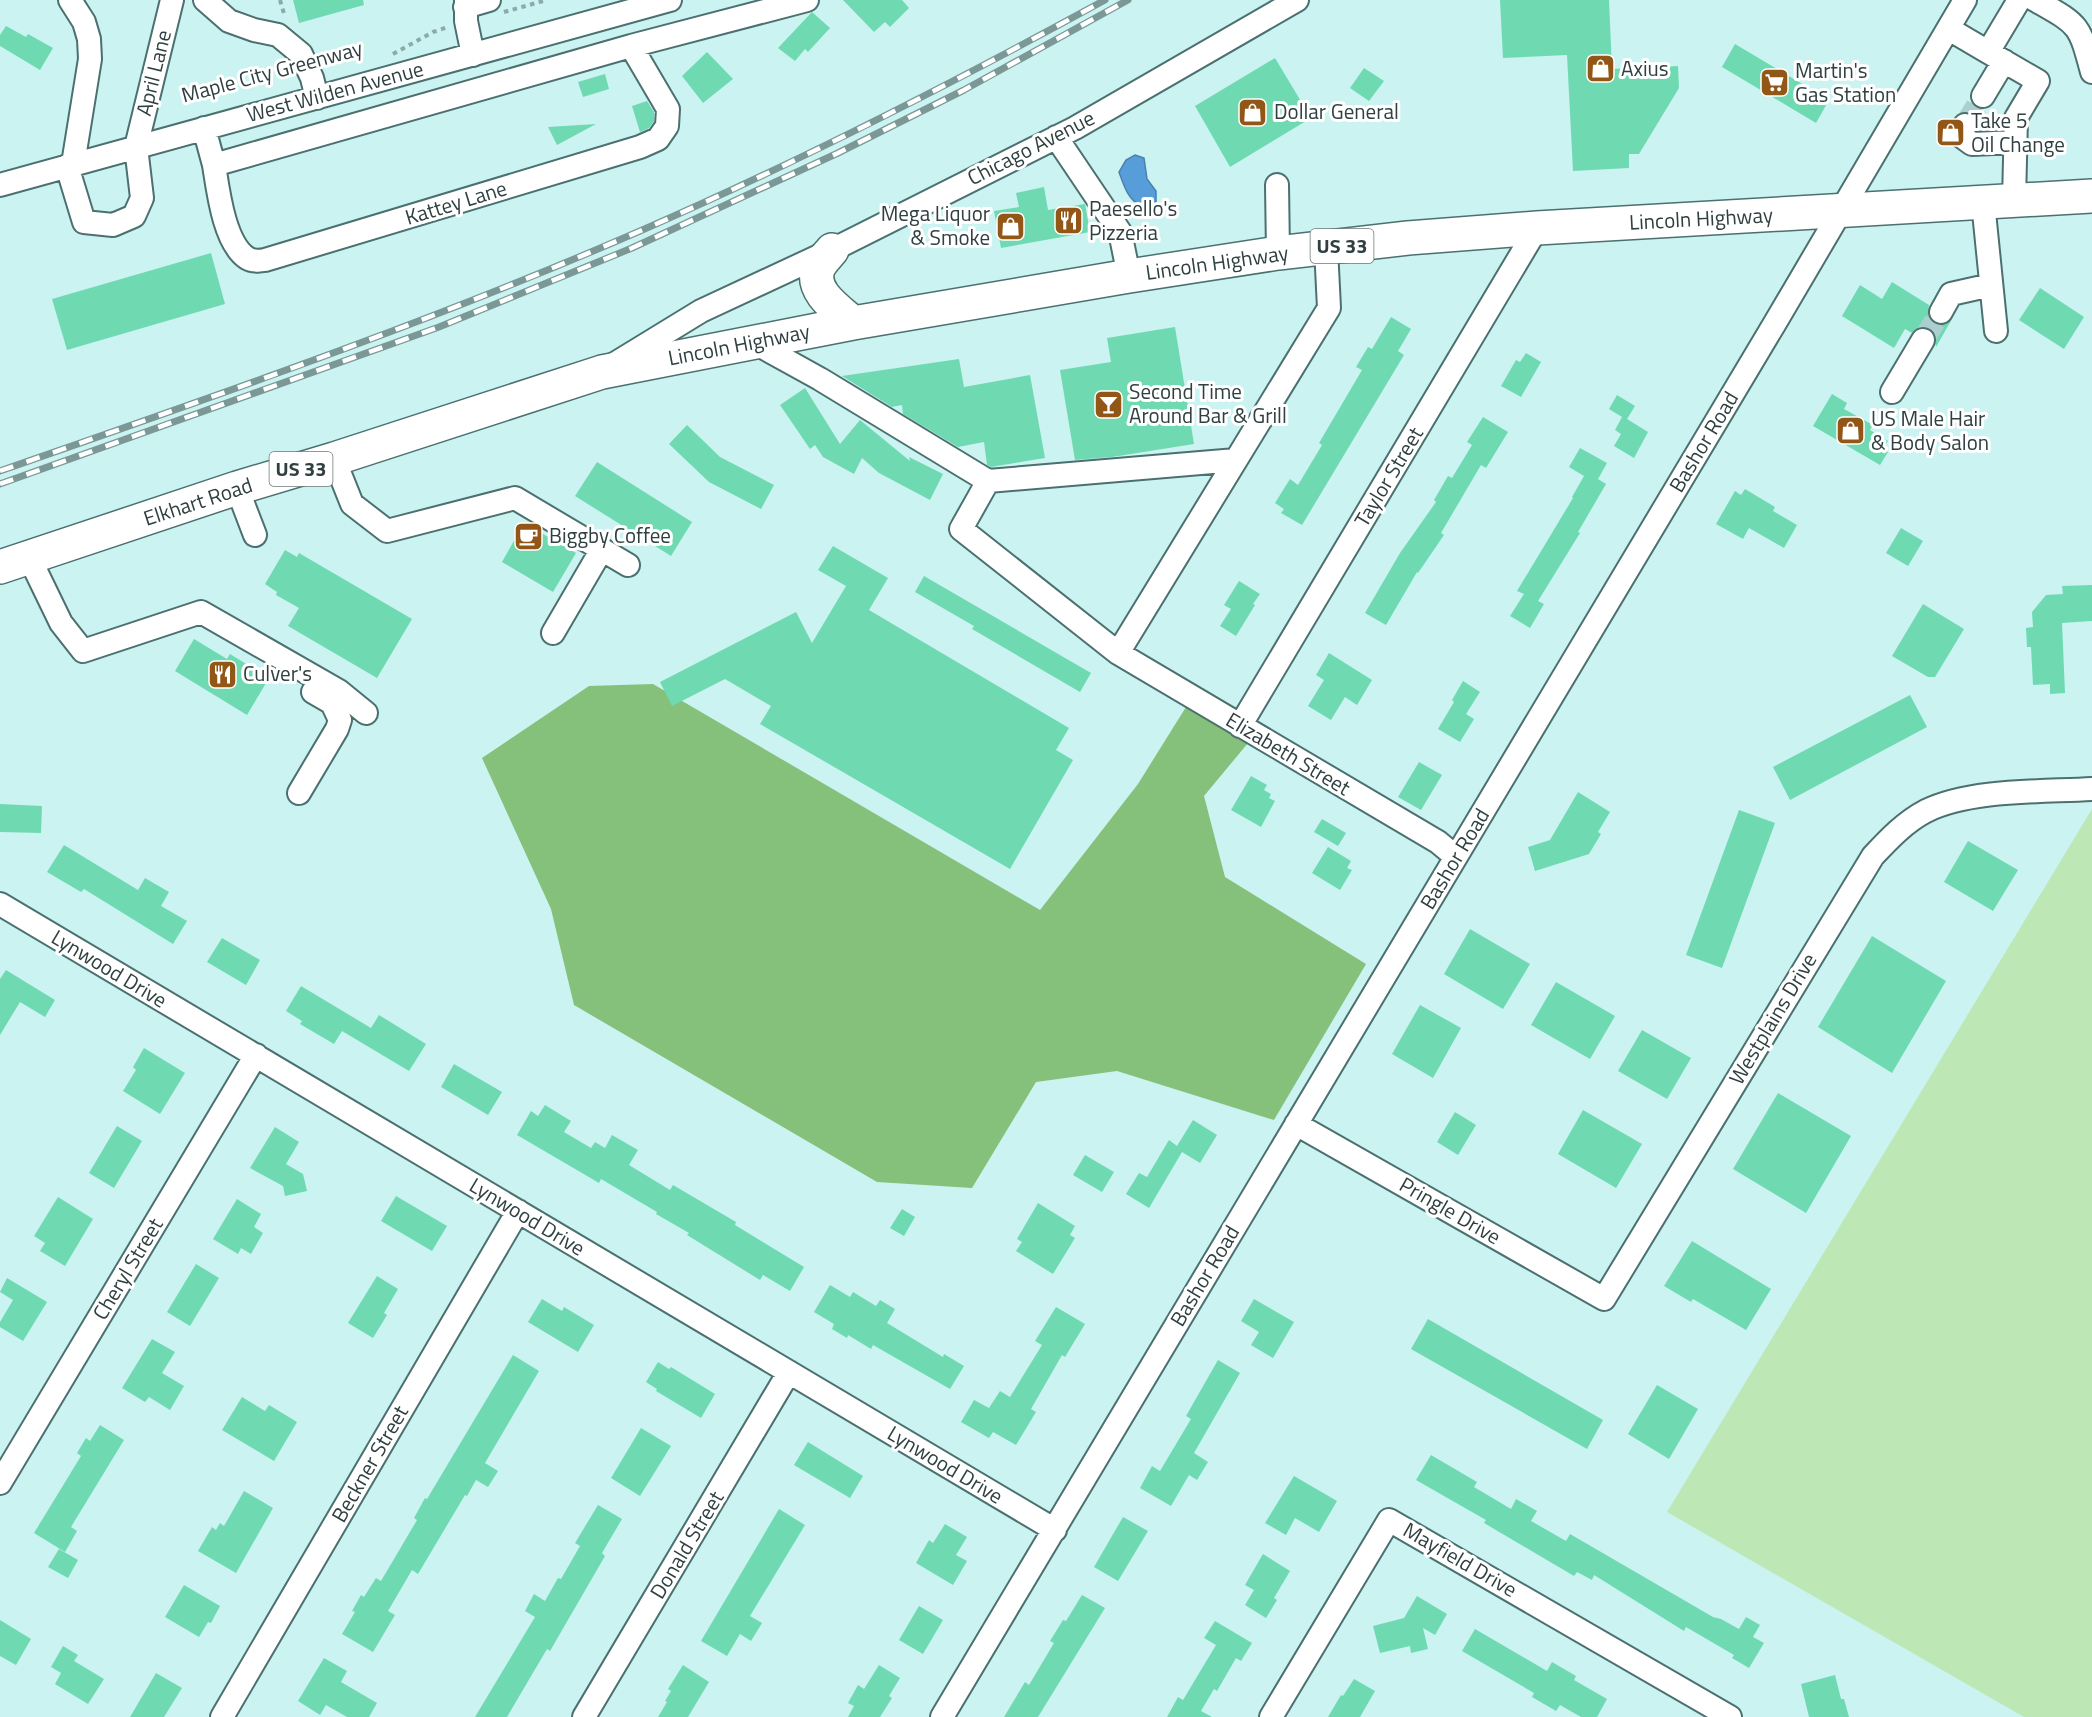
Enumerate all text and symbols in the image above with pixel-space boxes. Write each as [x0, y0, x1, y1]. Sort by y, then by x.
street label: April Lane [127, 26, 179, 119]
street label: Maple City Greenway [178, 31, 366, 111]
street label: West Wilden Avenue [243, 52, 427, 130]
place label: Axius [1621, 52, 1669, 84]
shop icon: Axius [1584, 53, 1616, 85]
place label: Martin's Gas Station [1795, 54, 1896, 110]
supermarket icon: Martin's Gas Station [1758, 67, 1790, 99]
place label: Dollar General [1274, 95, 1399, 127]
shop icon: Dollar General [1237, 96, 1269, 128]
street label: Chicago Avenue [961, 101, 1100, 193]
place label: Take 5 Oil Change [1971, 104, 2065, 160]
shop icon: Take 5 Oil Change [1934, 117, 1966, 149]
street label: Kattey Lane [401, 171, 511, 233]
place label: Paesello's Pizzeria [1089, 192, 1177, 248]
place label: Mega Liquor & Smoke [881, 197, 990, 253]
street label: Lincoln Highway [1628, 198, 1774, 238]
restaurant icon: Paesello's Pizzeria [1052, 205, 1084, 237]
shop icon: Mega Liquor & Smoke [995, 210, 1027, 242]
road number: US 33 [1310, 229, 1374, 263]
street label: Lincoln Highway [1143, 236, 1290, 288]
street label: Lincoln Highway [665, 315, 813, 373]
place label: Second Time Around Bar & Grill [1129, 375, 1287, 431]
street label: Bashor Road [1660, 385, 1746, 498]
bar icon: Second Time Around Bar & Grill [1092, 388, 1124, 420]
place label: US Male Hair & Body Salon [1871, 402, 1989, 458]
shop icon: US Male Hair & Body Salon [1834, 415, 1866, 447]
street label: Taylor Street [1346, 420, 1431, 533]
road number: US 33 [270, 452, 332, 486]
street label: Elkhart Road [139, 468, 256, 534]
place label: Biggby Coffee [549, 519, 671, 551]
cafe icon: Biggby Coffee [512, 520, 544, 552]
place label: Culver's [243, 657, 312, 689]
restaurant icon: Culver's [206, 658, 238, 690]
street label: Elizabeth Street [1220, 703, 1357, 803]
street label: Bashor Road [1411, 802, 1497, 915]
street label: Lynwood Drive [45, 921, 174, 1015]
street label: Westplains Drive [1720, 947, 1824, 1090]
street label: Pringle Drive [1394, 1168, 1507, 1252]
street label: Lynwood Drive [463, 1169, 592, 1263]
street label: Cheryl Street [84, 1211, 171, 1326]
street label: Bashor Road [1161, 1219, 1247, 1332]
street label: Beckner Street [323, 1398, 416, 1528]
street label: Lynwood Drive [881, 1417, 1010, 1511]
street label: Donald Street [641, 1484, 731, 1605]
street label: Mayfield Drive [1398, 1514, 1523, 1605]

